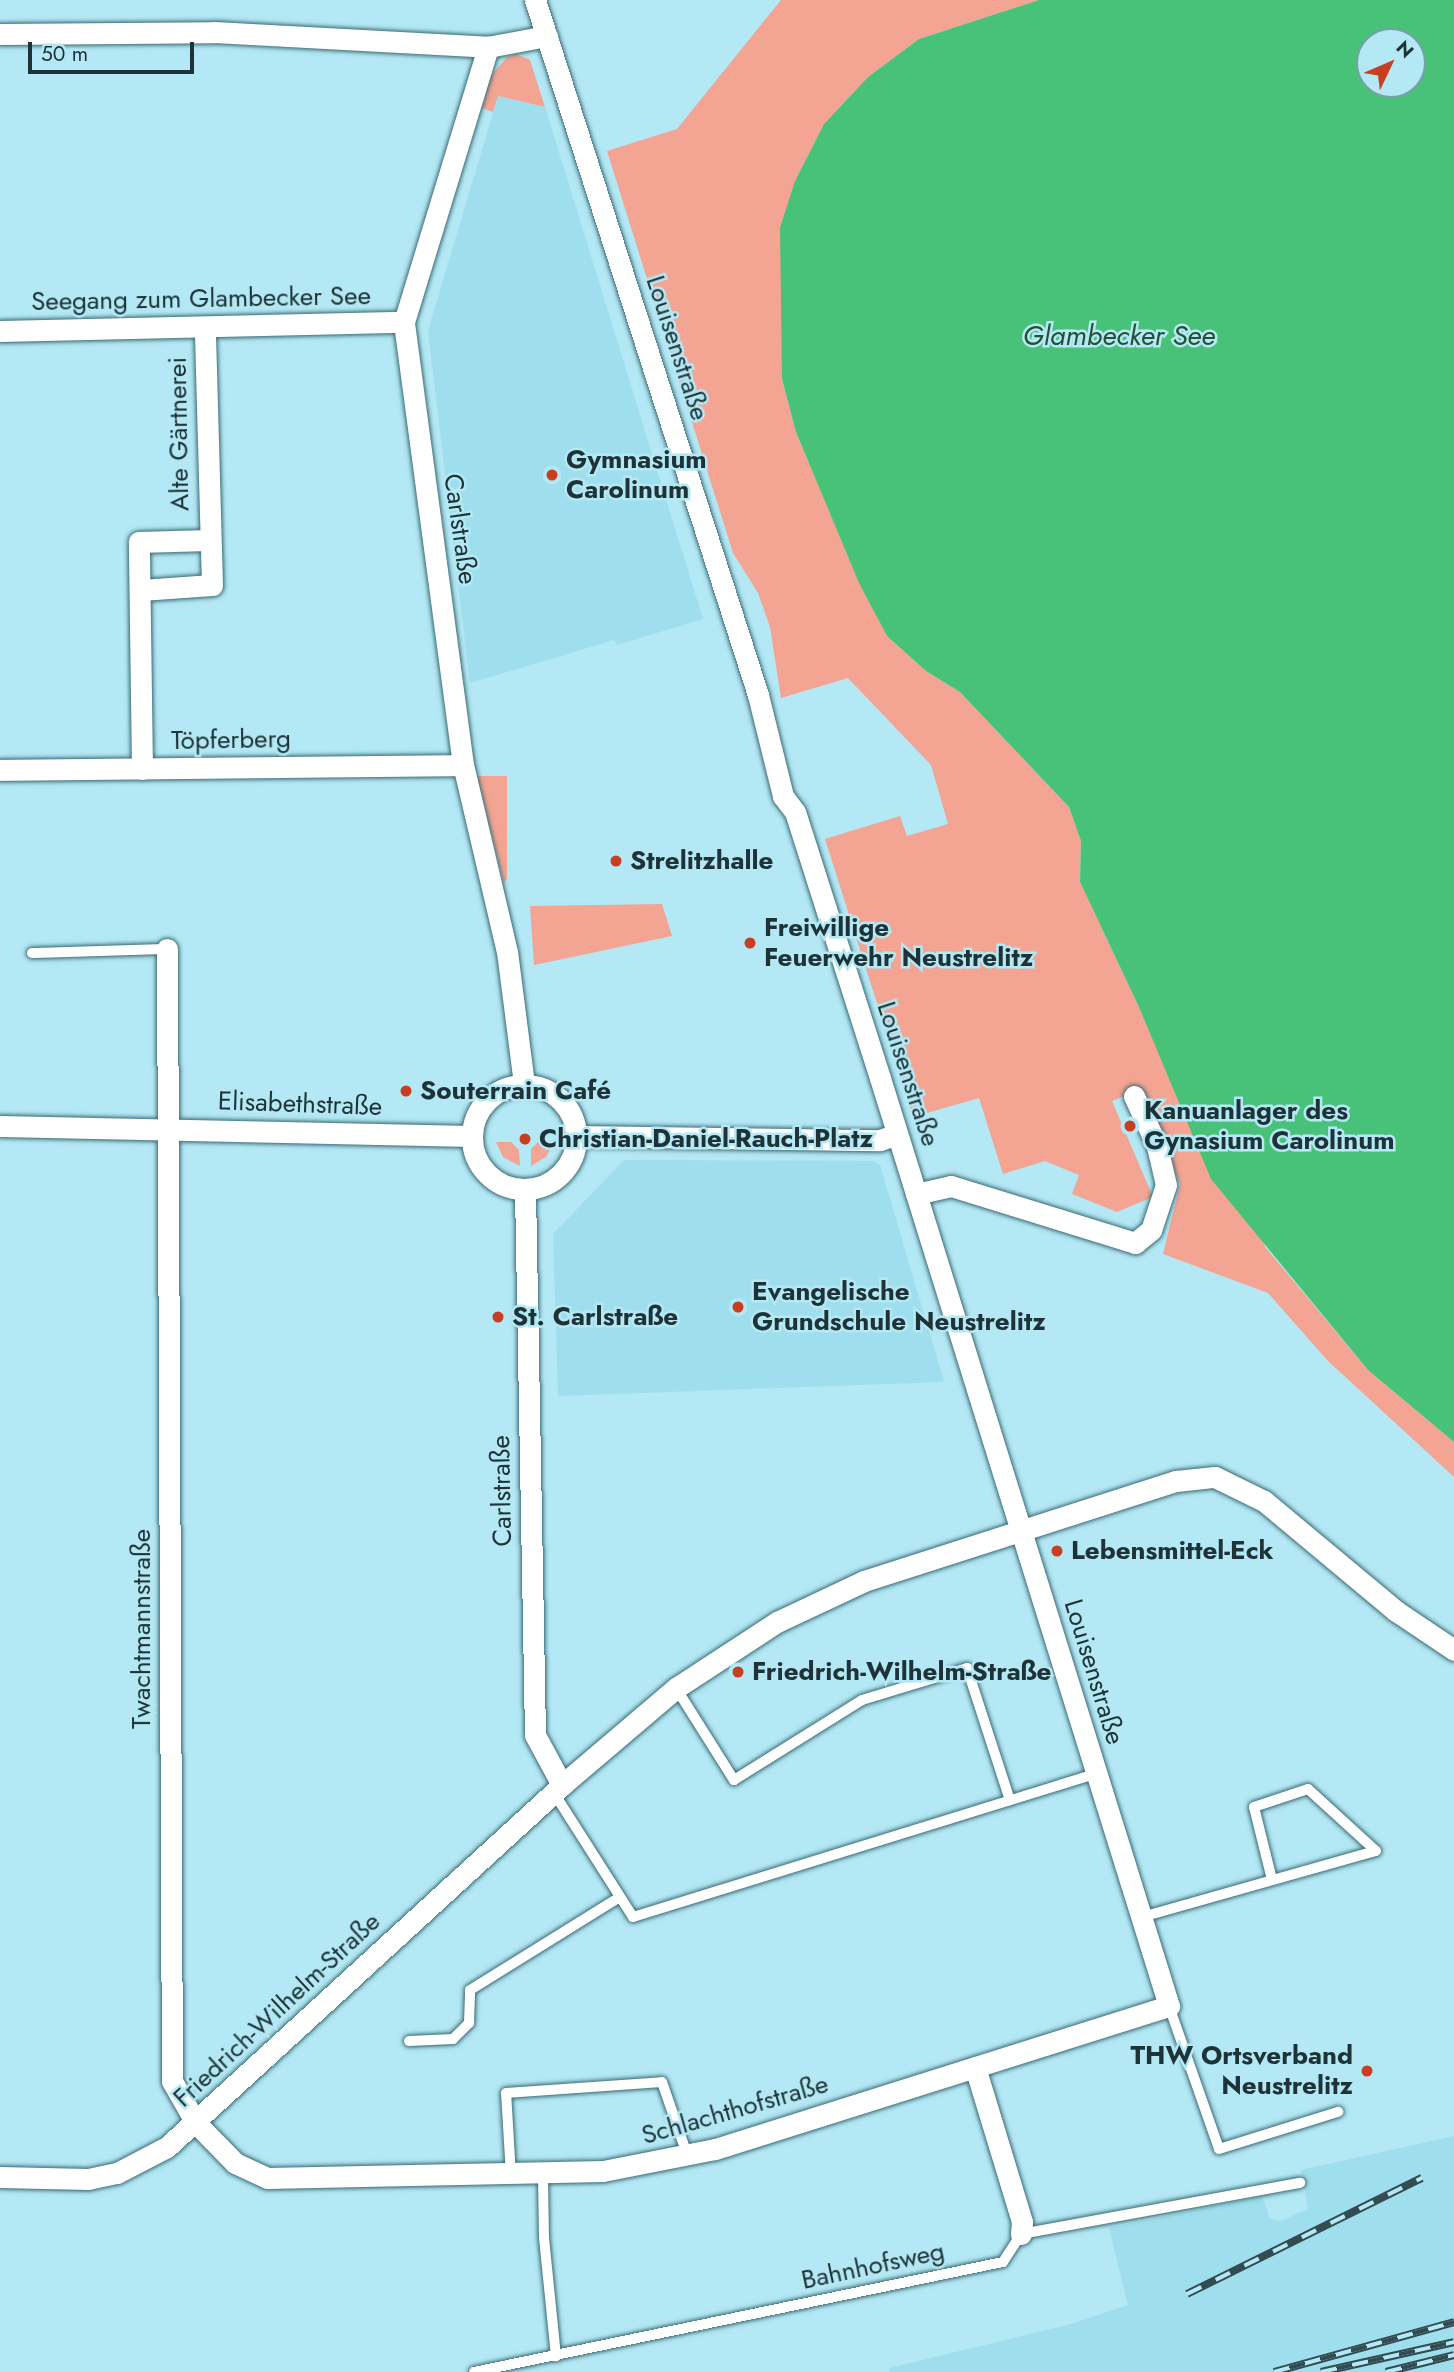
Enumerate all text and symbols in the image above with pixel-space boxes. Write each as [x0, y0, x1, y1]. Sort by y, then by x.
scale bar [32, 28, 198, 72]
north arrow [1356, 28, 1426, 98]
text: N [1390, 35, 1420, 64]
text: 50 m [41, 39, 88, 69]
street label: Louisenstraße [639, 272, 715, 424]
street label: Seegang zum Glambecker See [31, 280, 371, 318]
water label: Glambecker See [1023, 319, 1215, 353]
street label: Alte Gärtnerei [162, 357, 196, 511]
place label: Gymnasium Carolinum [566, 444, 707, 505]
marker: Gymnasium Carolinum [544, 467, 560, 483]
street label: Carlstraße [437, 472, 483, 586]
street label: Töpferberg [171, 723, 291, 757]
place label: Strelitzhalle [630, 845, 773, 877]
marker: Strelitzhalle [608, 853, 624, 869]
place label: Freiwillige Feuerwehr Neustrelitz [764, 912, 1033, 974]
marker: Freiwillige Feuerwehr Neustrelitz [742, 935, 758, 951]
street label: Louisenstraße [870, 998, 946, 1150]
place label: Souterrain Café [420, 1075, 611, 1107]
marker: Souterrain Café [398, 1083, 414, 1099]
street label: Elisabethstraße [217, 1086, 383, 1122]
place label: Kanuanlager des Gynasium Carolinum [1144, 1095, 1394, 1156]
marker: Kanuanlager des Gynasium Carolinum [1122, 1118, 1138, 1134]
place label: Christian-Daniel-Rauch-Platz [539, 1123, 873, 1155]
marker: Christian-Daniel-Rauch-Platz [517, 1131, 533, 1147]
place label: Evangelische Grundschule Neustrelitz [752, 1276, 1046, 1338]
marker: Evangelische Grundschule Neustrelitz [730, 1299, 746, 1315]
place label: St. Carlstraße [512, 1301, 678, 1333]
marker: St. Carlstraße [490, 1309, 506, 1325]
street label: Carlstraße [485, 1435, 519, 1547]
street label: Twachtmannstraße [126, 1529, 158, 1729]
place label: Lebensmittel-Eck [1071, 1535, 1274, 1567]
marker: Lebensmittel-Eck [1049, 1543, 1065, 1559]
street label: Louisenstraße [1057, 1596, 1131, 1748]
place label: Friedrich-Wilhelm-Straße [752, 1656, 1051, 1688]
marker: Friedrich-Wilhelm-Straße [730, 1664, 746, 1680]
street label: Friedrich-Wilhelm-Straße [167, 1906, 387, 2114]
place label: THW Ortsverband Neustrelitz [1131, 2040, 1353, 2102]
marker: THW Ortsverband Neustrelitz [1359, 2063, 1375, 2079]
street label: Schlachthofstraße [638, 2068, 832, 2152]
street label: Bahnhofsweg [799, 2236, 947, 2296]

